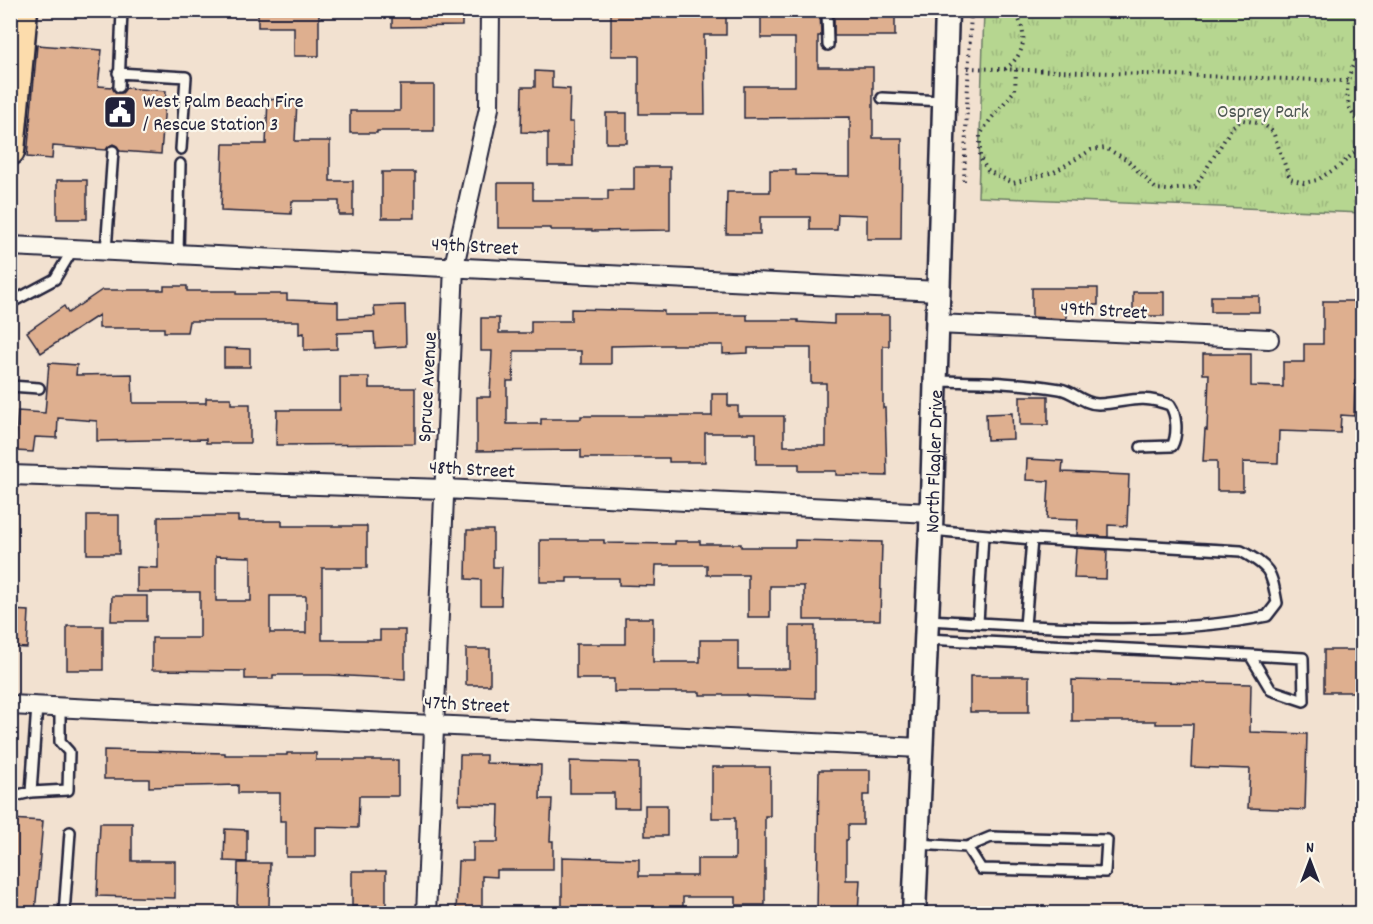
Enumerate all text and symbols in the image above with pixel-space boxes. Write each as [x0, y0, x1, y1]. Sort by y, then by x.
place label: West Palm Beach Fire / Rescue Station 3 [143, 89, 304, 140]
public building icon: West Palm Beach Fire / Rescue Station 3 [102, 94, 138, 130]
park label: Osprey Park [1217, 99, 1309, 127]
street label: 49th Street [431, 232, 519, 264]
street label: 49th Street [1060, 296, 1148, 328]
street label: Spruce Avenue [412, 331, 446, 443]
street label: North Flagler Drive [920, 389, 952, 534]
street label: 48th Street [428, 455, 516, 487]
street label: 47th Street [423, 690, 510, 722]
north arrow [1280, 831, 1340, 891]
text: N [1306, 837, 1314, 860]

